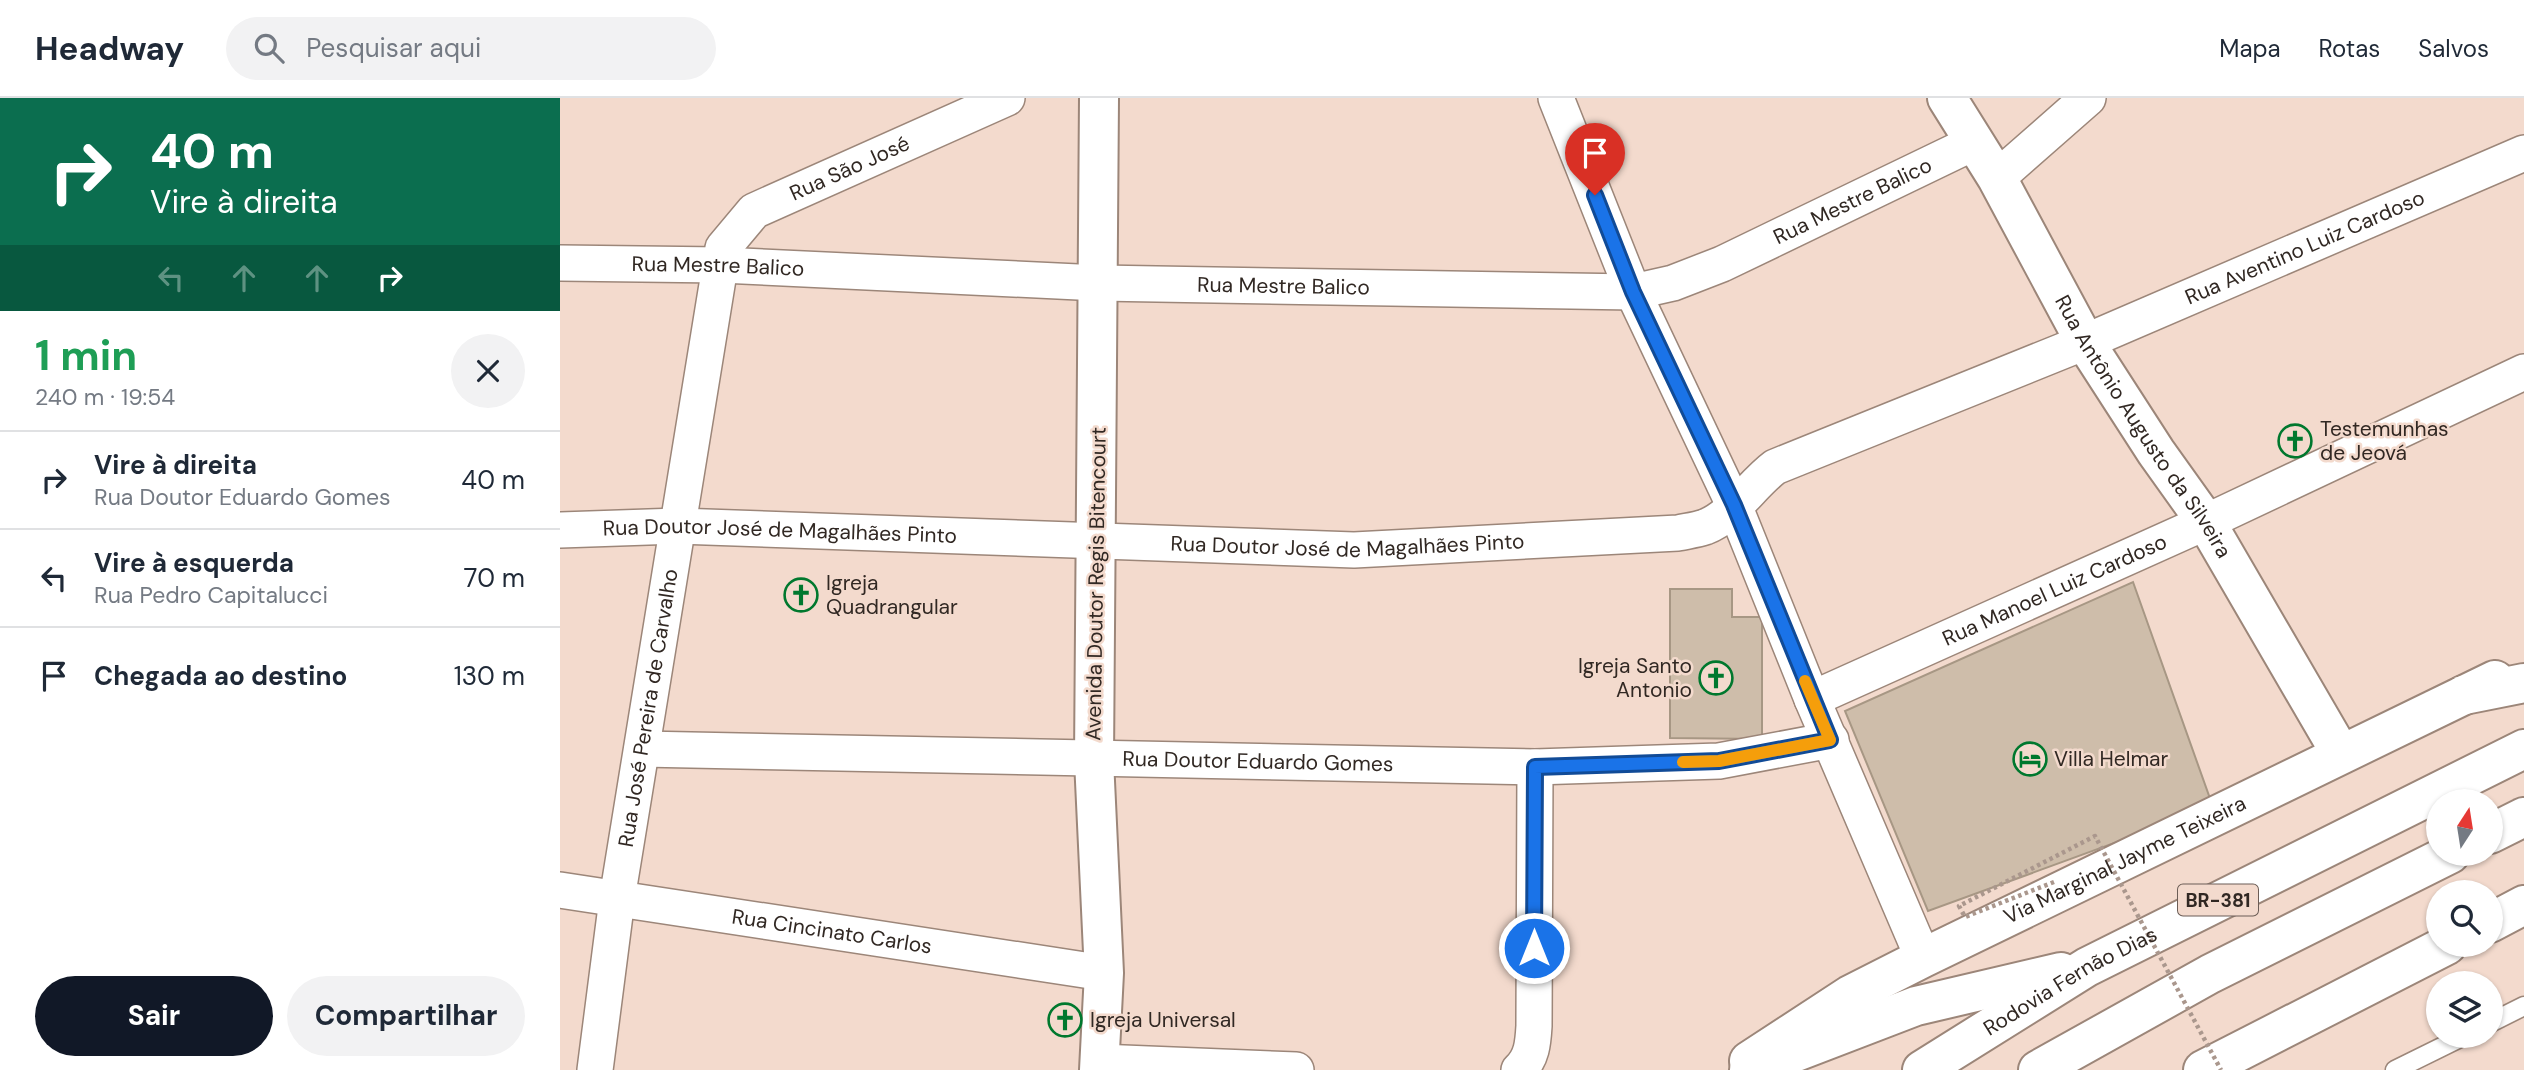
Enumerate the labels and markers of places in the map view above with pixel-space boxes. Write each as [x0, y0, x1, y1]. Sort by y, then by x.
pin [1565, 123, 1625, 195]
place label: Testemunhas de Jeová [2320, 415, 2449, 467]
church icon: Testemunhas de Jeová [2276, 422, 2314, 460]
place label: Igreja Quadrangular [826, 569, 958, 621]
church icon: Igreja Quadrangular [782, 576, 820, 614]
place label: Igreja Santo Antonio [1578, 652, 1692, 704]
church icon: Igreja Santo Antonio [1697, 659, 1735, 697]
hotel icon: Villa Helmar [2011, 740, 2049, 778]
place label: Villa Helmar [2054, 745, 2169, 773]
church icon: Igreja Universal [1046, 1001, 1084, 1039]
place label: Igreja Universal [1090, 1006, 1236, 1034]

